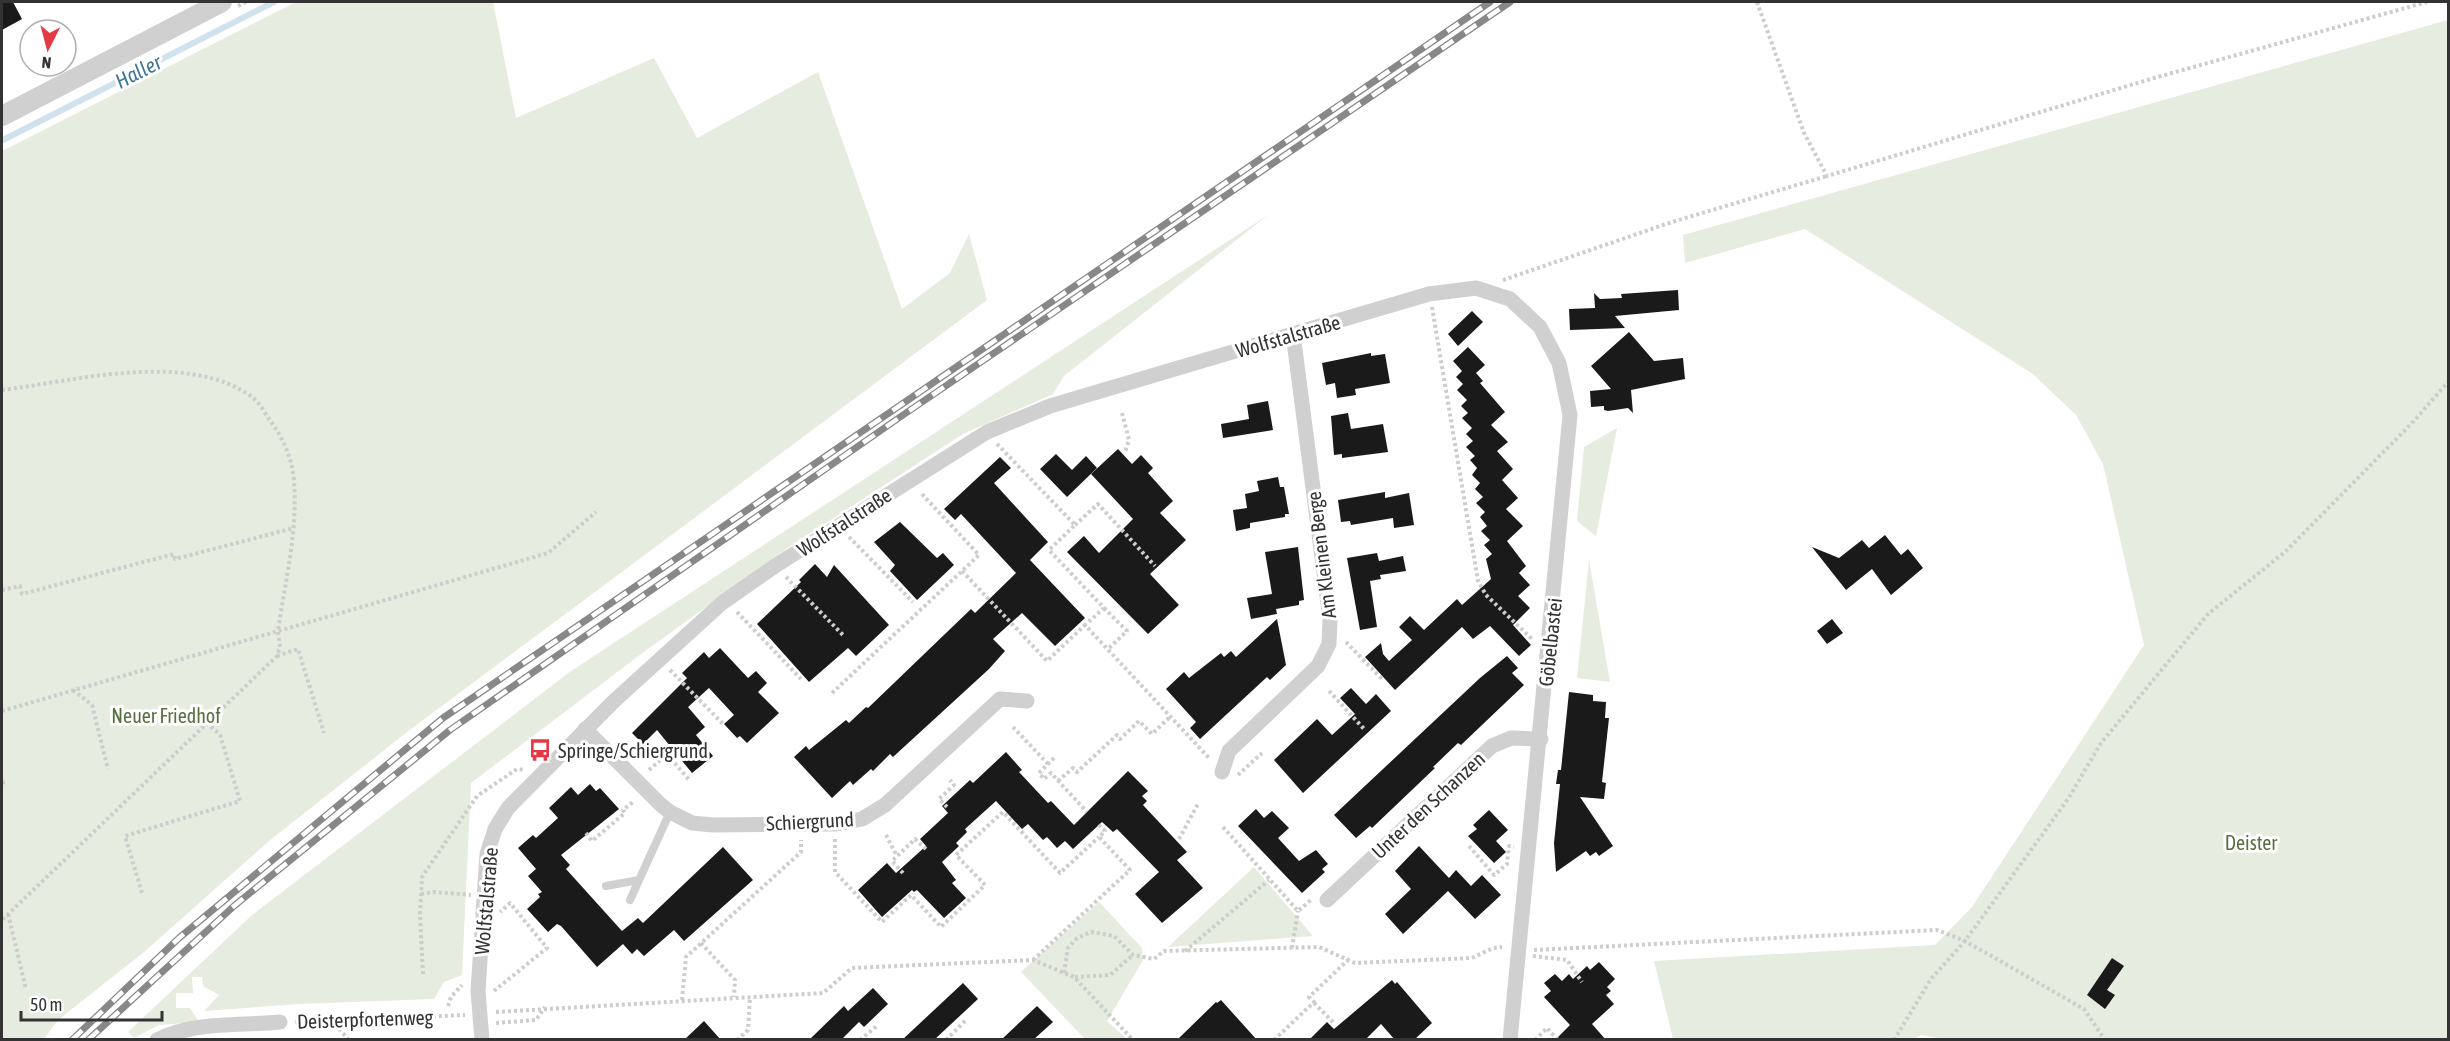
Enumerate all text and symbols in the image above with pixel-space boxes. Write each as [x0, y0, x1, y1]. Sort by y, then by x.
north arrow [18, 18, 78, 78]
water label: Haller [111, 49, 166, 93]
text: N [41, 53, 52, 72]
street label: Wolfstalstraße [1233, 310, 1343, 362]
street label: Wolfstalstraße [793, 483, 895, 561]
street label: Am Kleinen Berge [1302, 490, 1340, 620]
street label: Göbelbastei [1534, 597, 1566, 687]
park label: Neuer Friedhof [111, 704, 221, 727]
bus stop icon: Springe/Schiergrund [527, 737, 553, 763]
place label: Springe/Schiergrund [558, 739, 708, 762]
street label: Unter den Schanzen [1367, 747, 1489, 863]
street label: Schiergrund [766, 807, 854, 835]
park label: Deister [2225, 831, 2278, 854]
street label: Wolfstalstraße [470, 846, 502, 956]
scale bar [21, 984, 162, 1022]
text: 50 m [30, 994, 62, 1015]
street label: Deisterpfortenweg [296, 1005, 434, 1033]

